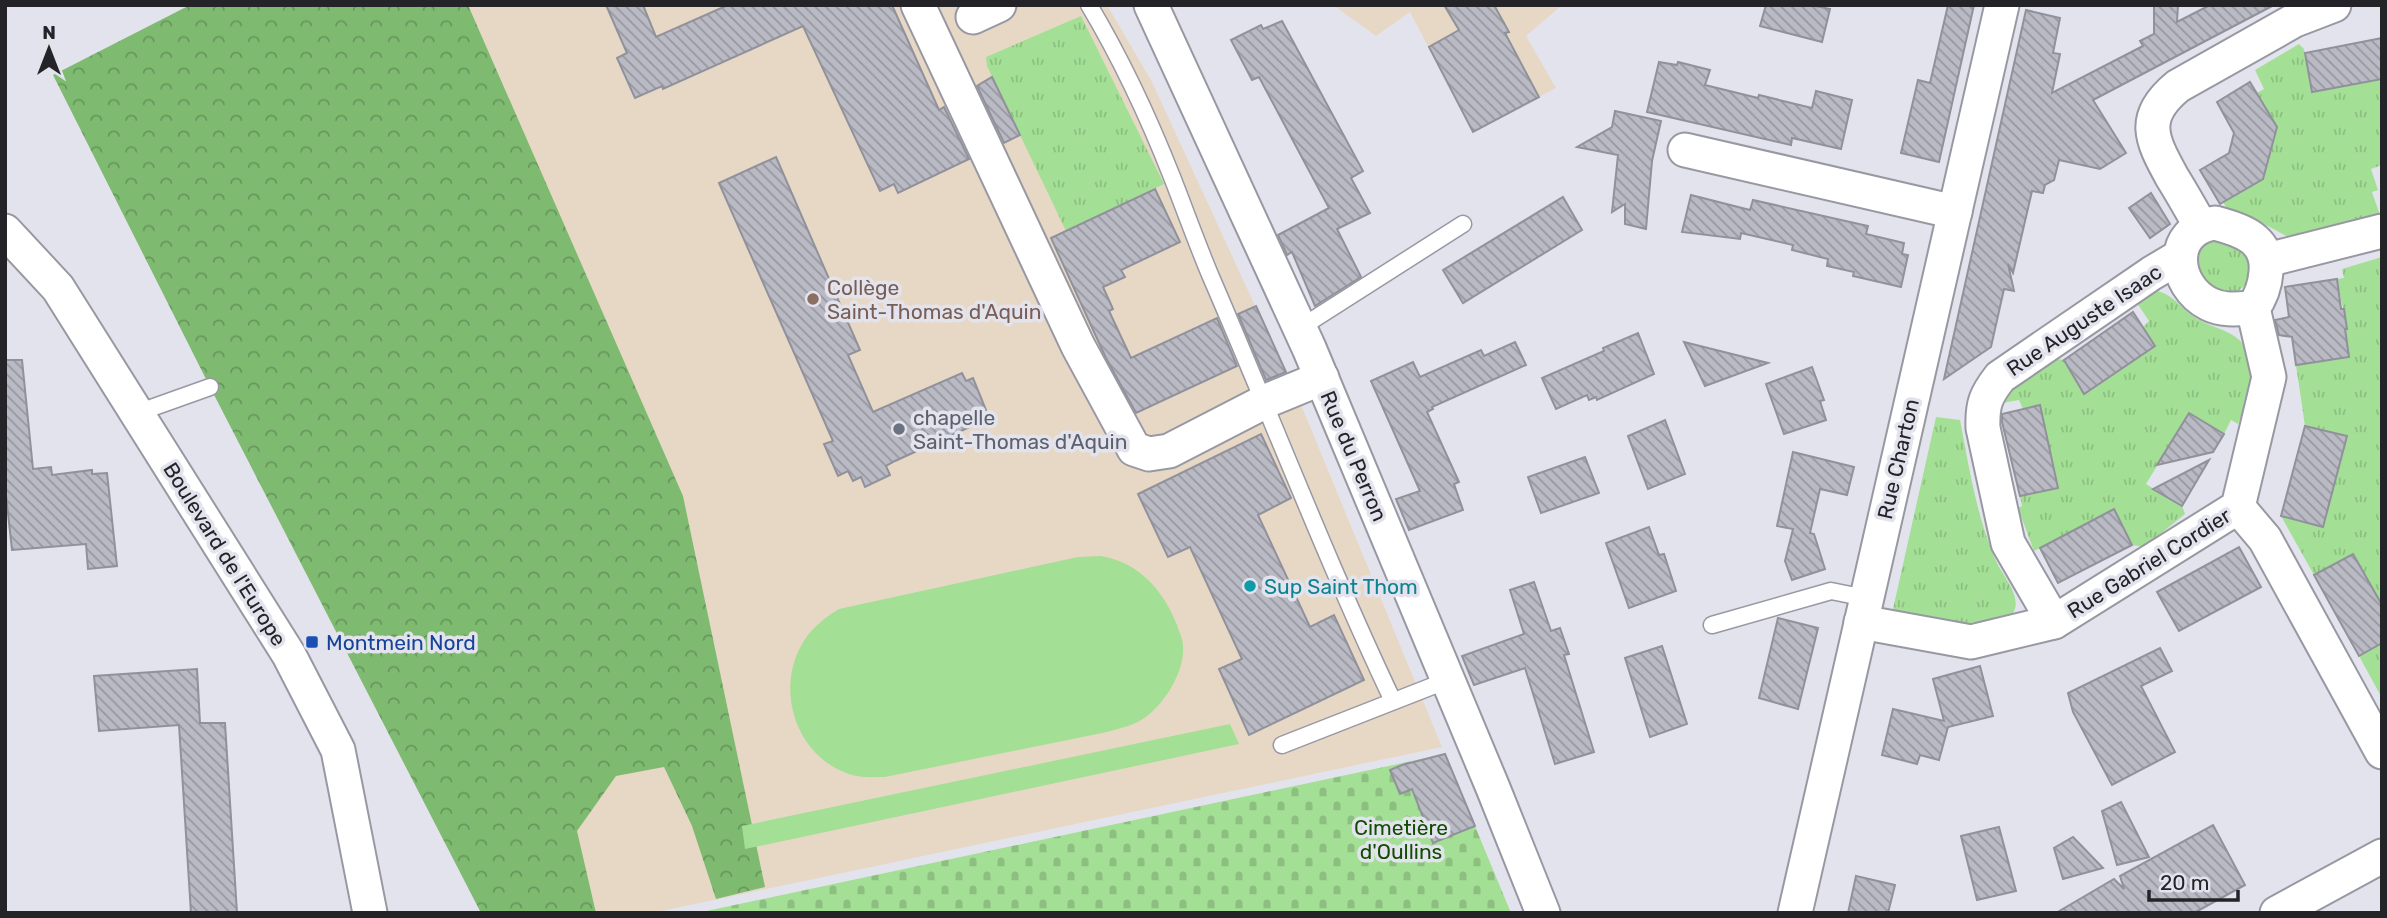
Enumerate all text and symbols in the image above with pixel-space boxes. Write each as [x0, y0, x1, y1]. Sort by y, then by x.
north arrow [14, 14, 84, 84]
text: N [42, 21, 56, 44]
street label: Rue Auguste Isaac [2002, 259, 2166, 381]
place label: Collège Saint-Thomas d'Aquin [827, 275, 1041, 324]
marker: Collège Saint-Thomas d'Aquin [805, 291, 821, 307]
street label: Rue du Perron [1315, 387, 1393, 525]
street label: Rue Charton [1872, 396, 1924, 522]
place label: chapelle Saint-Thomas d'Aquin [913, 405, 1127, 454]
marker: chapelle Saint-Thomas d'Aquin [891, 421, 907, 437]
street label: Boulevard de l'Europe [158, 458, 292, 650]
street label: Rue Gabriel Cordier [2063, 503, 2235, 623]
place label: Sup Saint Thom [1264, 574, 1418, 599]
marker: Sup Saint Thom [1242, 578, 1258, 594]
place label: Montmein Nord [326, 630, 476, 655]
marker: Montmein Nord [304, 634, 320, 650]
park label: Cimetière d'Oullins [1354, 815, 1448, 864]
scale bar [2149, 858, 2238, 902]
text: 20 m [2160, 870, 2209, 895]

